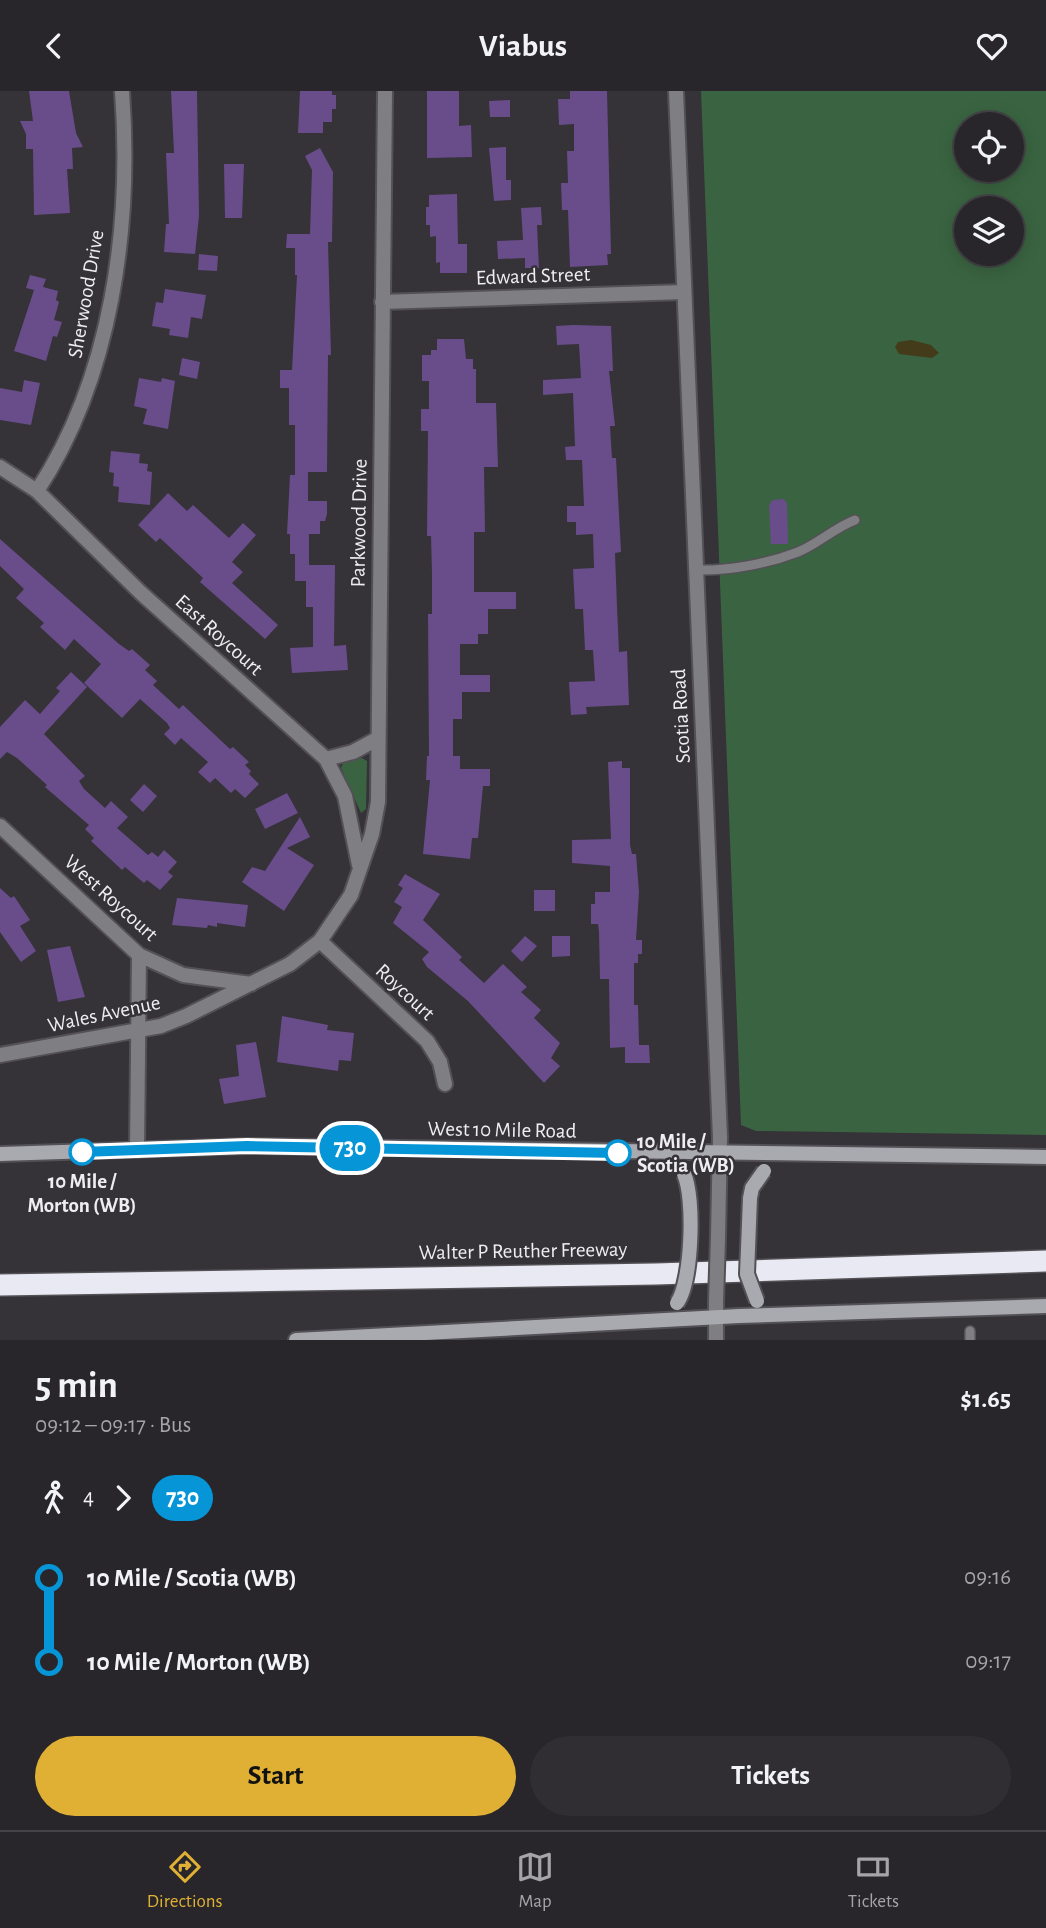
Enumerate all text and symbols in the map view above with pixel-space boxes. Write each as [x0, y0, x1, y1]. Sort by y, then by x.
icon: back [35, 27, 73, 65]
icon: heart [973, 27, 1011, 65]
text: Viabus [479, 30, 567, 62]
map controls [954, 112, 1024, 266]
button: locate [954, 112, 1024, 182]
button: layers [954, 196, 1024, 266]
street label: Sherwood Drive [64, 228, 108, 360]
street label: Edward Street [476, 264, 591, 288]
street label: Parkwood Drive [347, 458, 371, 588]
street label: East Roycourt [171, 591, 267, 680]
street label: Scotia Road [668, 668, 694, 764]
street label: West Roycourt [60, 851, 162, 945]
street label: Roycourt [372, 960, 439, 1024]
street label: Wales Avenue [46, 992, 162, 1036]
street label: West 10 Mile Road [427, 1118, 577, 1142]
line badge: 730 [310, 1125, 390, 1171]
place label: 10 Mile / Scotia (WB) [637, 1131, 735, 1176]
text: 730 [333, 1136, 367, 1160]
marker: 10 Mile / Morton (WB) [69, 1139, 95, 1165]
marker: 10 Mile / Scotia (WB) [605, 1140, 631, 1166]
place label: 10 Mile / Morton (WB) [27, 1171, 137, 1216]
street label: Walter P Reuther Freeway [418, 1239, 628, 1263]
text: 5 min [35, 1367, 118, 1405]
text: $1.65 [960, 1386, 1011, 1412]
text: 09:12 – 09:17 · Bus [35, 1414, 191, 1437]
icon: walk [35, 1479, 73, 1517]
icon: forward [104, 1479, 142, 1517]
text: 4 [83, 1486, 94, 1509]
text: 730 [166, 1486, 199, 1510]
text: 10 Mile / Scotia (WB) [87, 1565, 297, 1591]
text: 09:16 [964, 1566, 1011, 1589]
text: 10 Mile / Morton (WB) [87, 1649, 311, 1675]
text: 09:17 [965, 1650, 1011, 1673]
button: Start [35, 1736, 516, 1816]
button: Tickets [530, 1736, 1011, 1816]
tab: Directions [147, 1848, 223, 1913]
tab: Map [516, 1848, 554, 1913]
tab: Tickets [848, 1848, 899, 1913]

